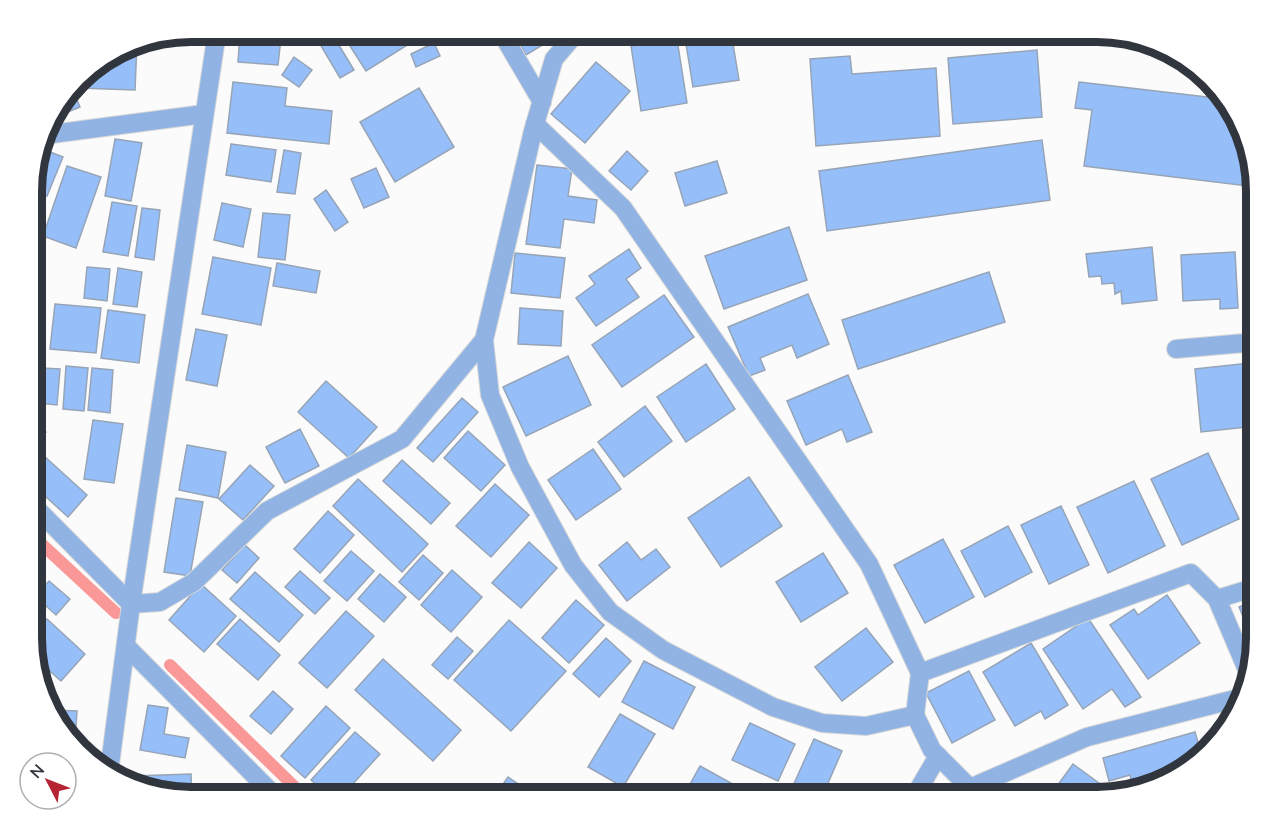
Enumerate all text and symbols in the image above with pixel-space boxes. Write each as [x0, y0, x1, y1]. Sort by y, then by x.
north arrow [18, 751, 78, 811]
text: N [25, 760, 48, 782]

